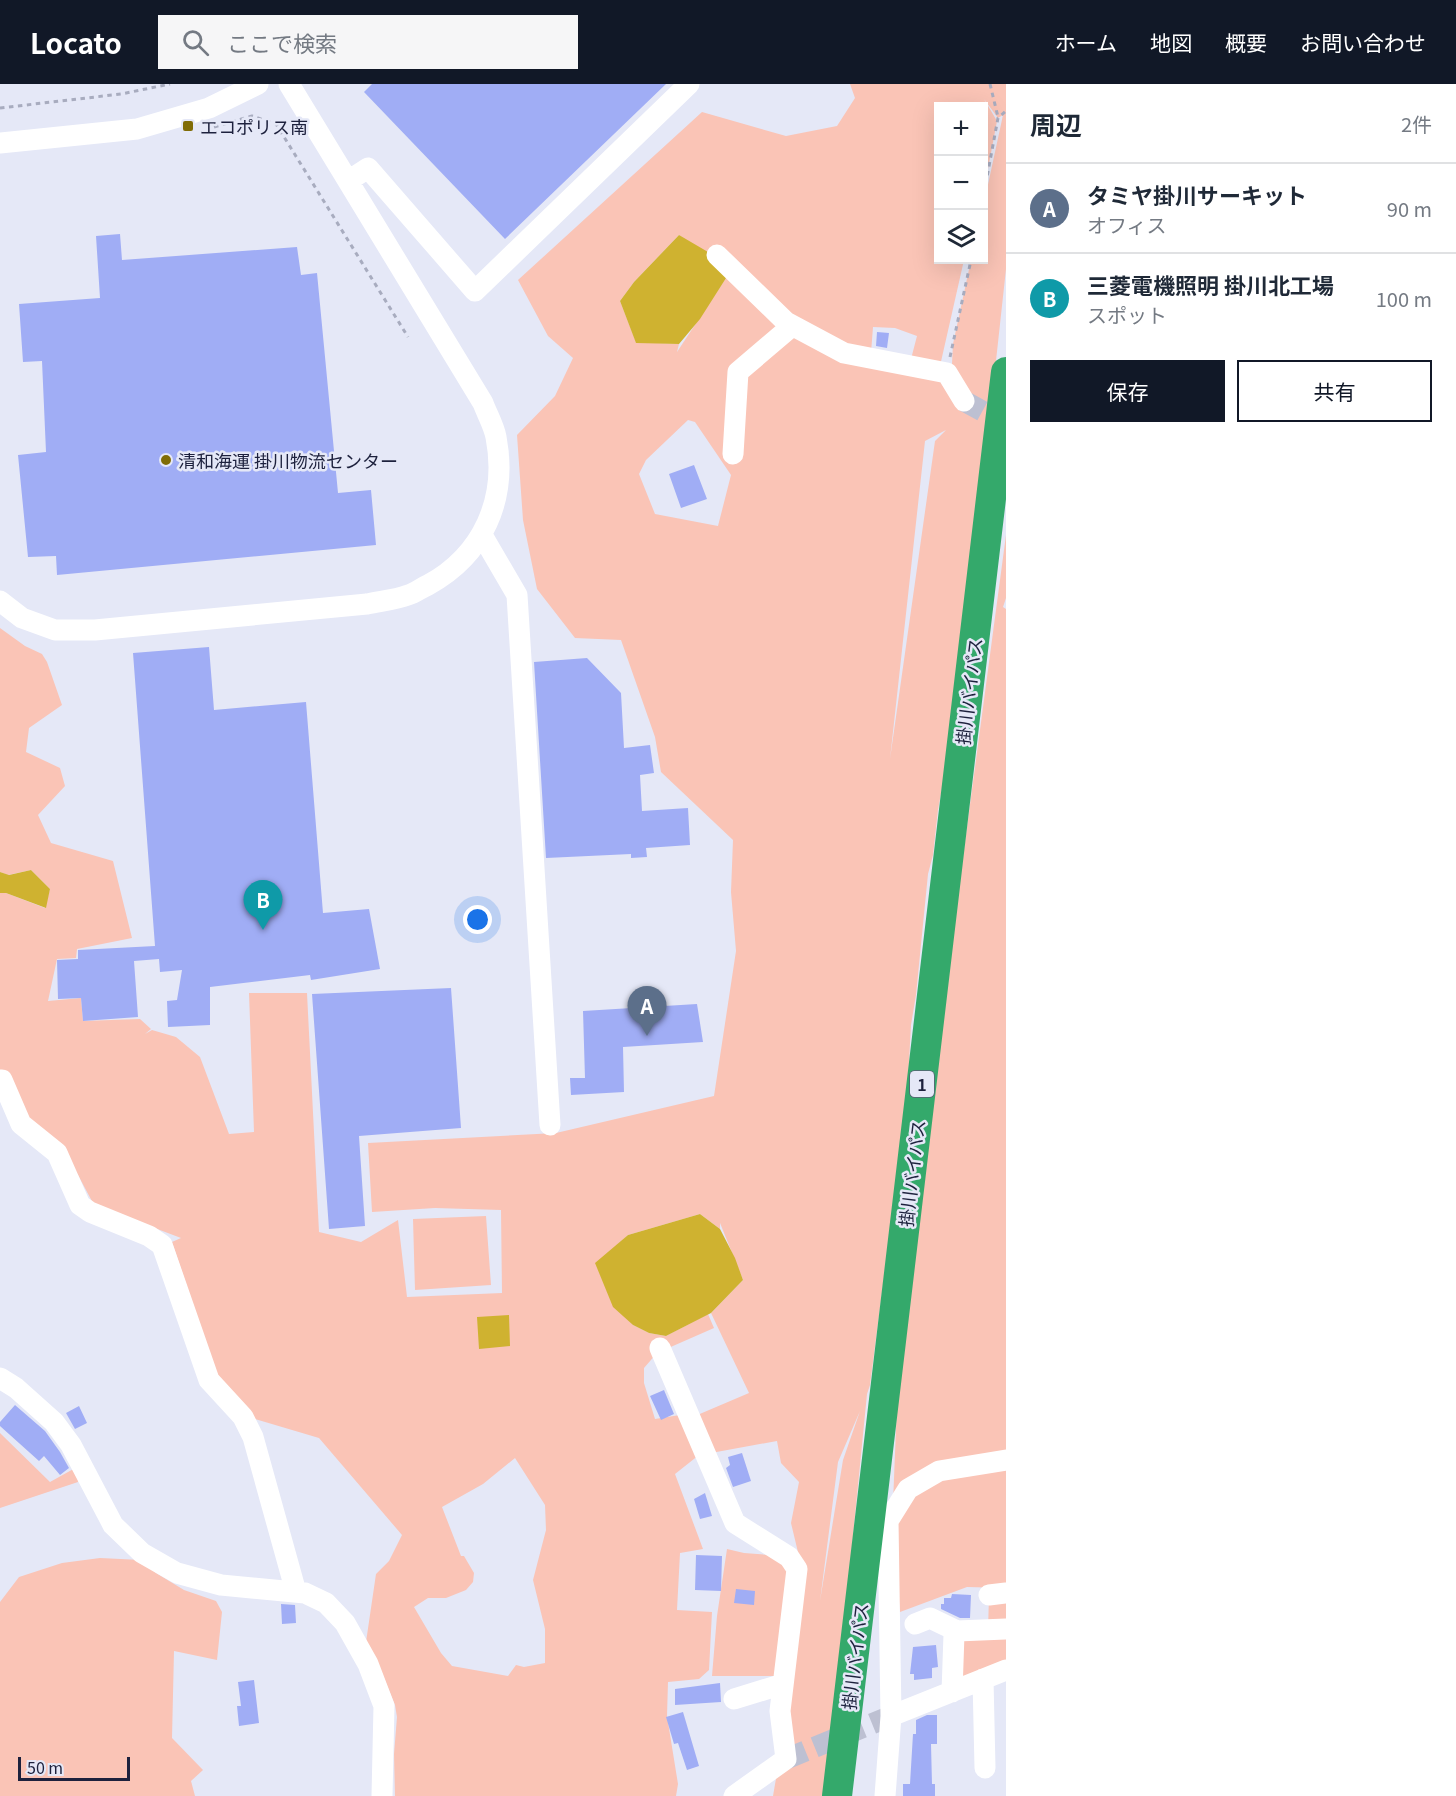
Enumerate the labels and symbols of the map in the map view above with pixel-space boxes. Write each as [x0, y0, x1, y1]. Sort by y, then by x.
place label: エコポリス南 [200, 113, 308, 139]
marker: エコポリス南 [181, 119, 195, 133]
place label: 清和海運 掛川物流センター [178, 447, 398, 473]
marker: 清和海運 掛川物流センター [159, 453, 173, 467]
street label: 掛川バイパス [949, 636, 987, 746]
pin: B [244, 880, 282, 930]
your location [463, 905, 492, 934]
pin: A [628, 986, 666, 1036]
road number: 1 [910, 1071, 934, 1097]
street label: 掛川バイパス [892, 1118, 930, 1228]
street label: 掛川バイパス [835, 1601, 873, 1711]
scale bar [18, 1754, 130, 1782]

